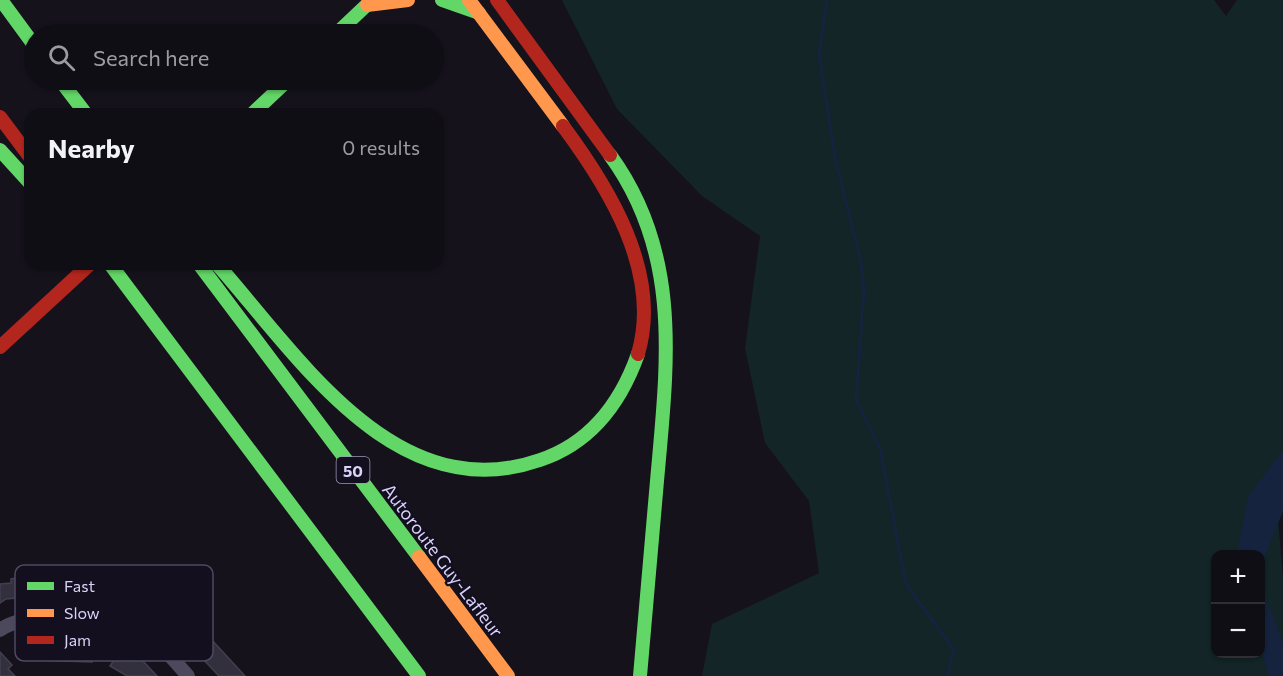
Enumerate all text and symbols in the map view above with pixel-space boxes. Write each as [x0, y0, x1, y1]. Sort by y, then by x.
search box [24, 24, 444, 90]
icon: search [45, 41, 78, 74]
text: Search here [93, 44, 209, 71]
text: Nearby [48, 132, 135, 163]
text: 0 results [342, 135, 420, 159]
road number: 50 [336, 457, 370, 483]
street label: Autoroute Guy-Lafleur [378, 479, 508, 641]
map controls [1211, 550, 1265, 658]
button: + [1211, 550, 1265, 604]
legend [15, 565, 213, 661]
text: Fast [64, 576, 95, 595]
text: Slow [64, 603, 100, 622]
button: − [1211, 604, 1265, 658]
text: Jam [64, 630, 91, 649]

